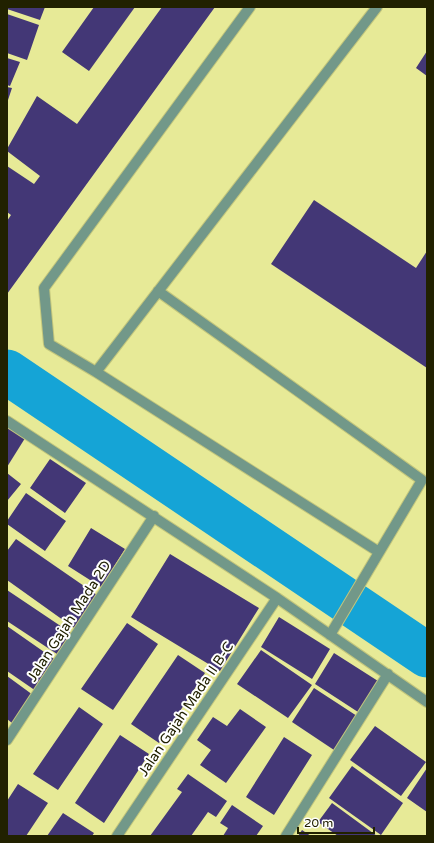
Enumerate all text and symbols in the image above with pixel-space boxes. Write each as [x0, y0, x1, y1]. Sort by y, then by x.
street label: Jalan Gajah Mada 2D [23, 557, 115, 685]
street label: Jalan Gajah Mada II B-C [135, 638, 238, 779]
scale bar [298, 809, 374, 835]
text: 20 m [304, 816, 333, 830]

